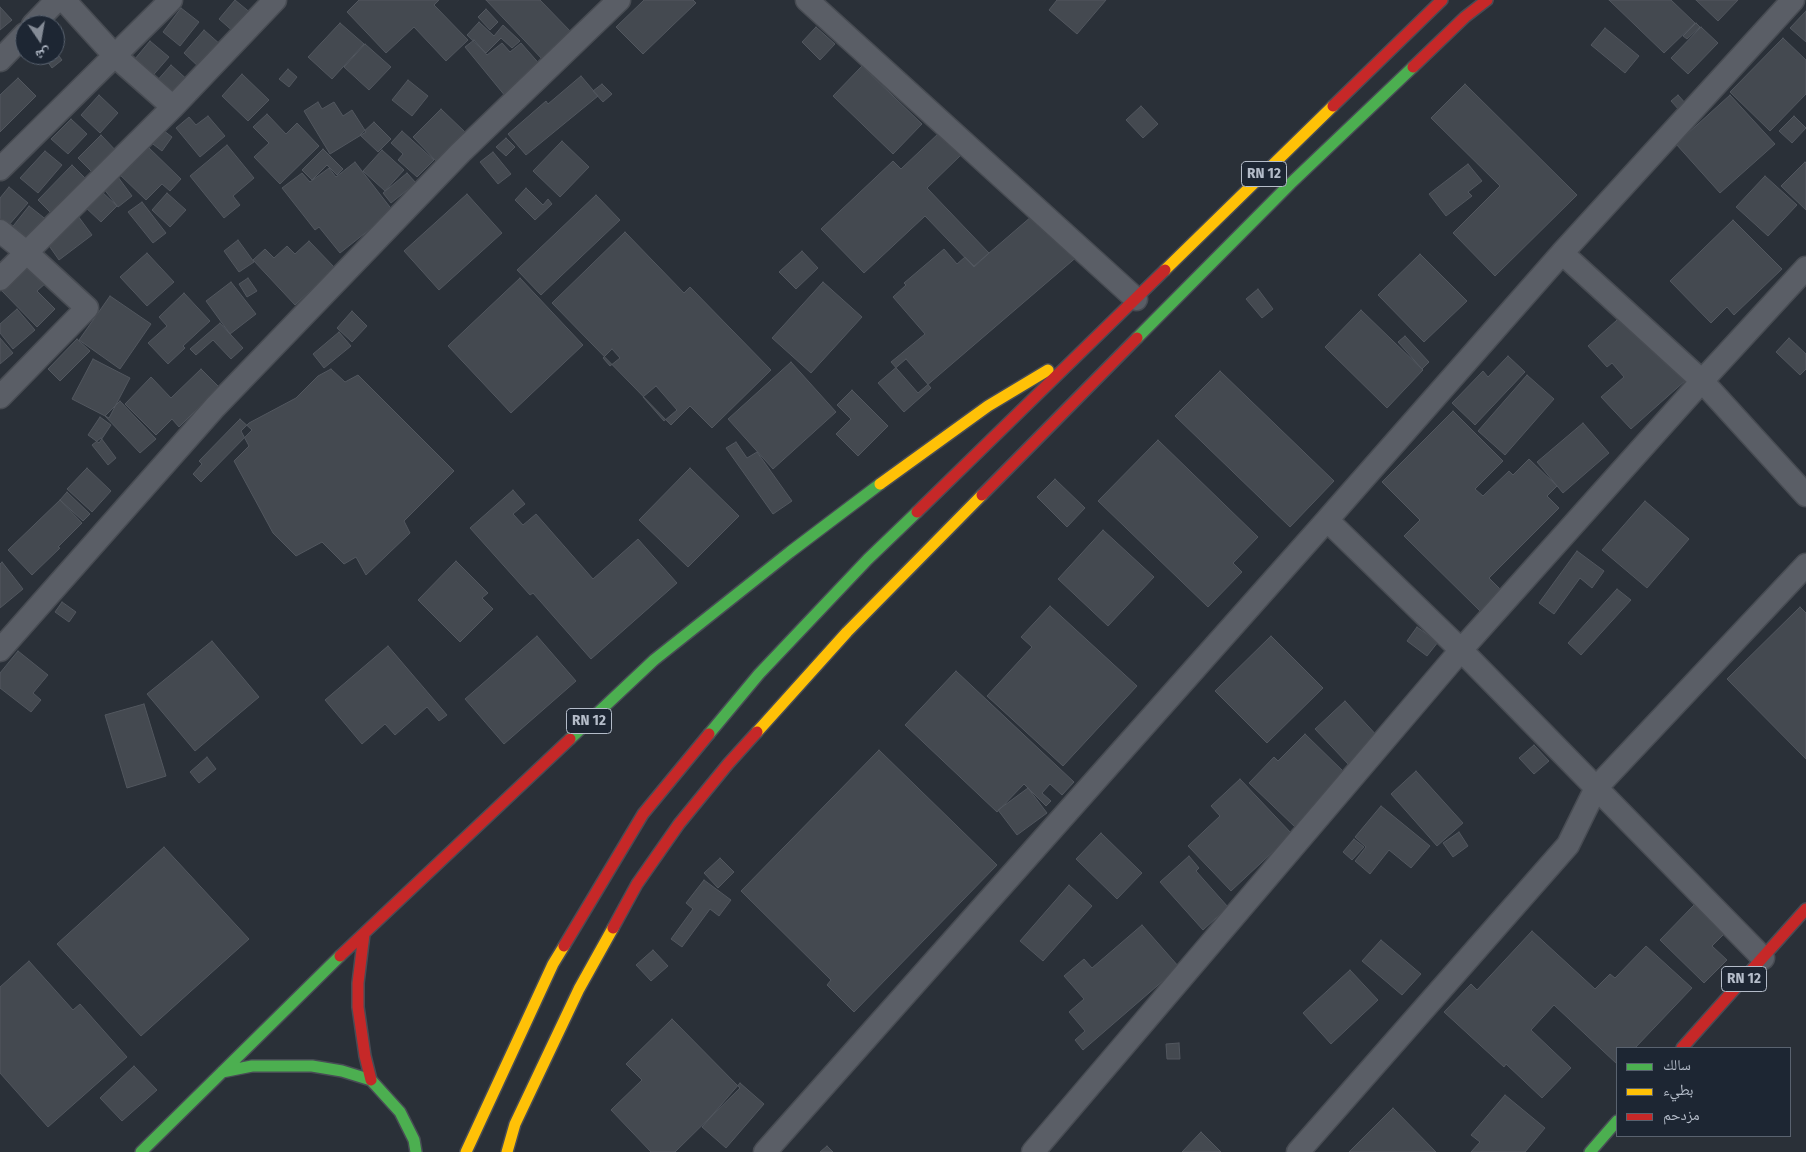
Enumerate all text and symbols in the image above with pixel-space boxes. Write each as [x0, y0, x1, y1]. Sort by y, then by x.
north arrow [15, 15, 65, 65]
text: ش [34, 44, 52, 64]
road number: RN 12 [1242, 162, 1286, 186]
road number: RN 12 [566, 708, 612, 734]
road number: RN 12 [1722, 966, 1766, 992]
legend [1616, 1047, 1791, 1137]
text: سالك [1663, 1056, 1691, 1074]
text: بطيء [1663, 1081, 1693, 1099]
text: مزدحم [1663, 1106, 1700, 1124]

